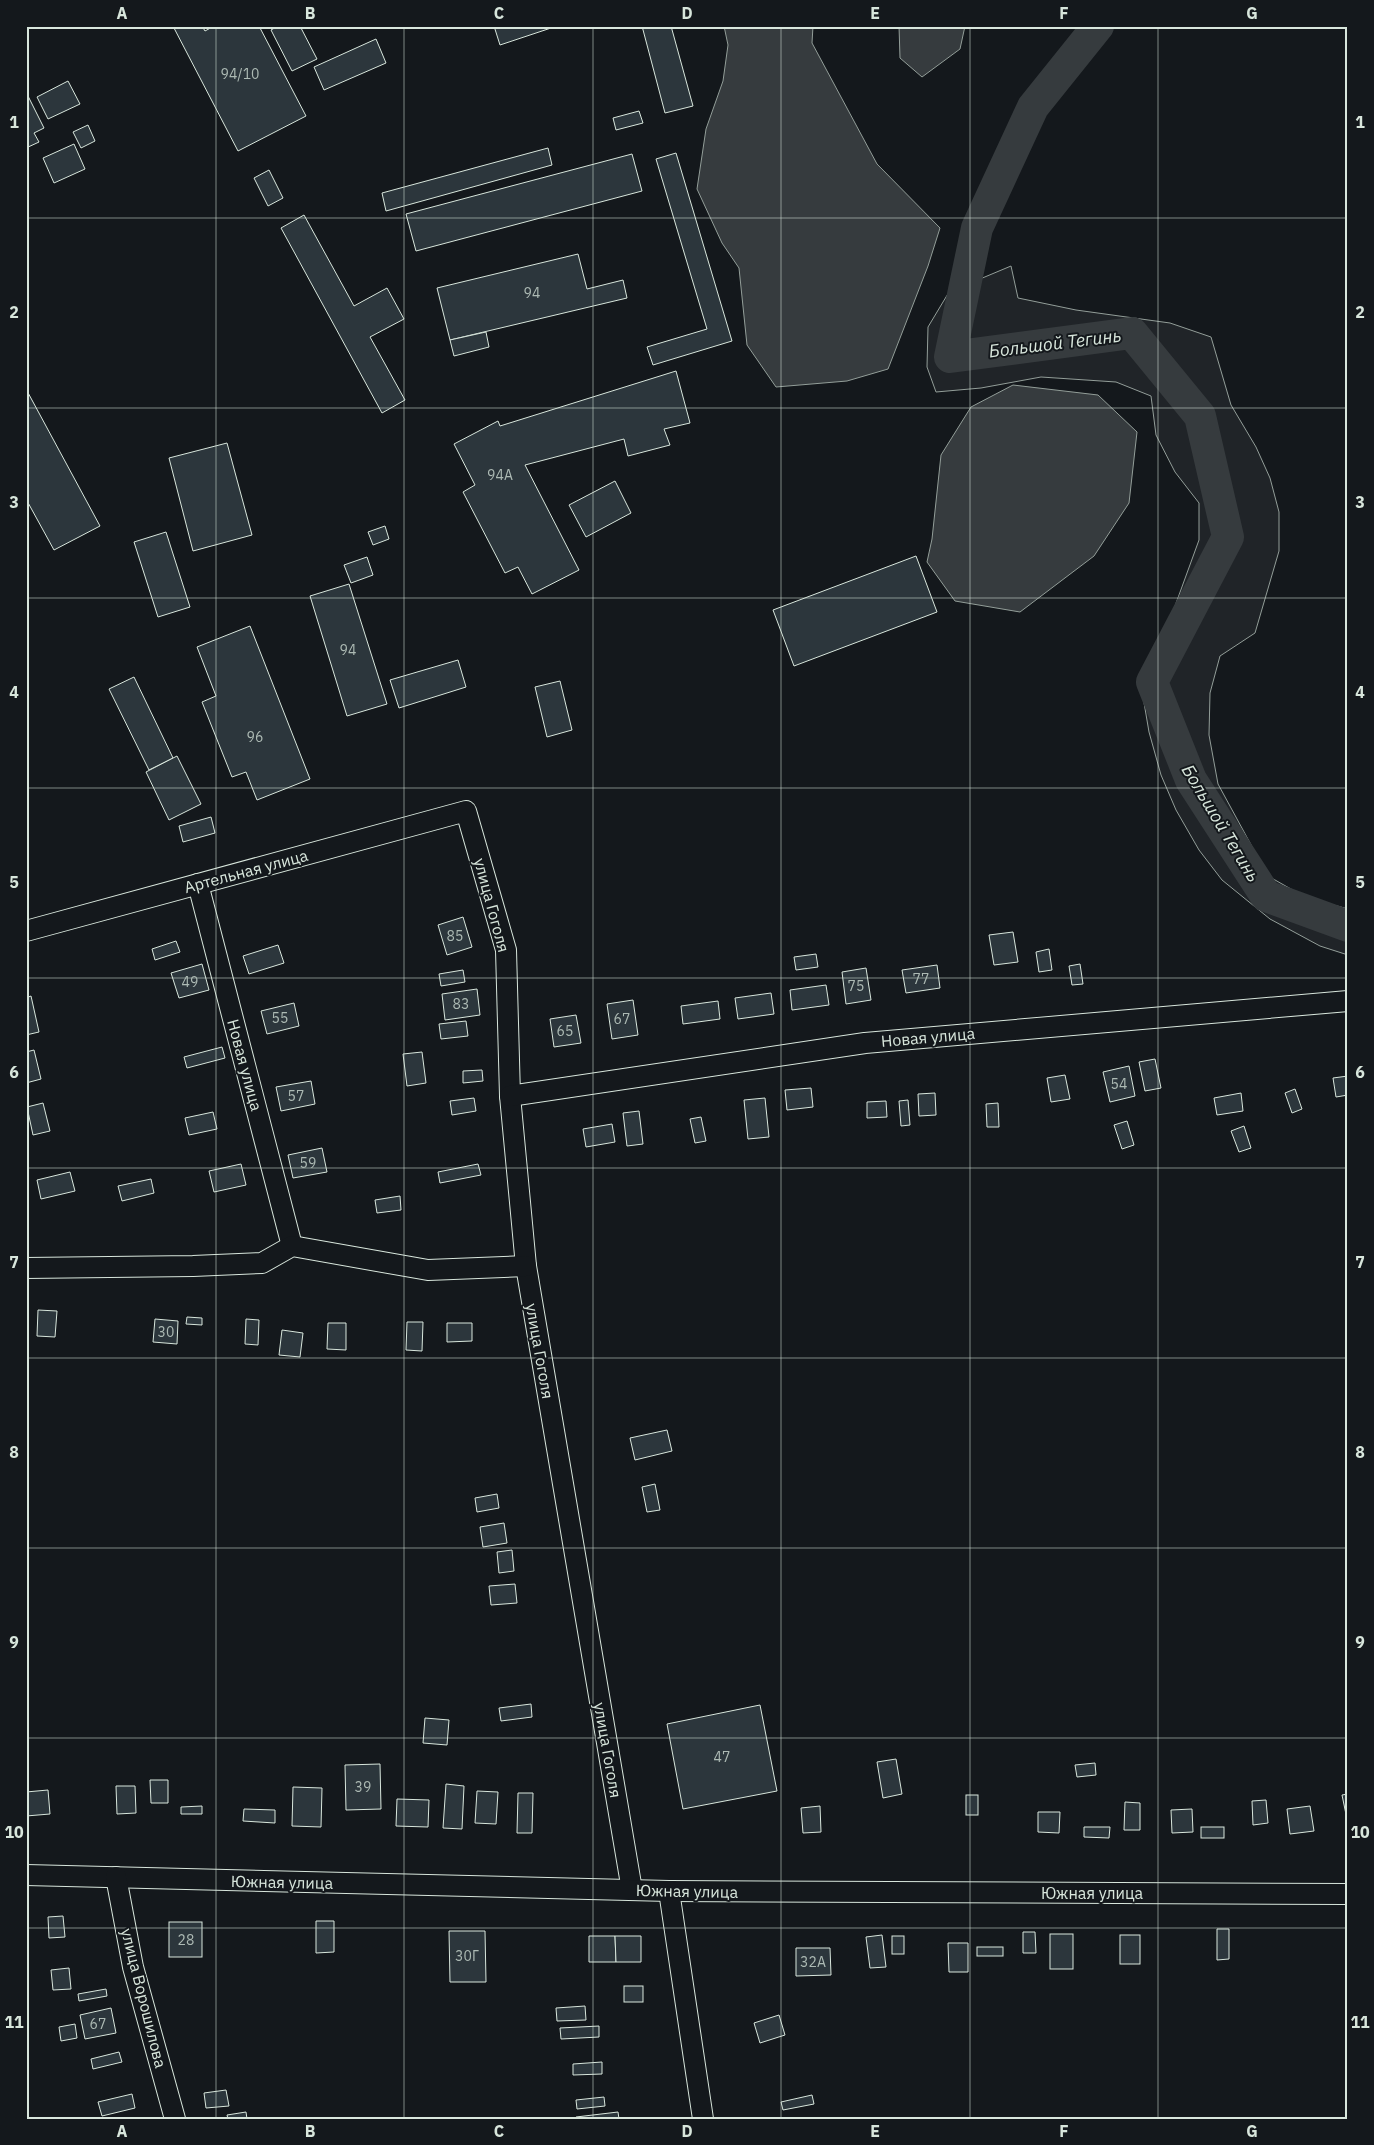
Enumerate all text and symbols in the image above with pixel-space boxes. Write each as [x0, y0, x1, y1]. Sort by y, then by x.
text: A [117, 3, 128, 23]
text: B [305, 3, 316, 23]
text: C [494, 3, 504, 23]
text: D [681, 3, 693, 23]
text: E [870, 3, 880, 23]
text: F [1059, 3, 1069, 23]
text: G [1246, 3, 1258, 23]
house number: 94/10 [221, 65, 259, 83]
text: 1 [9, 112, 19, 132]
text: 1 [1355, 112, 1365, 132]
house number: 94 [524, 284, 540, 302]
text: 2 [9, 302, 19, 322]
text: 2 [1355, 302, 1365, 322]
water label: Большой Тегинь [987, 323, 1123, 363]
house number: 94А [487, 466, 513, 484]
text: 3 [9, 492, 19, 512]
text: 3 [1355, 492, 1365, 512]
house number: 94 [340, 641, 356, 659]
text: 4 [9, 682, 19, 702]
text: 4 [1355, 682, 1365, 702]
house number: 96 [247, 728, 263, 746]
water label: Большой Тегинь [1177, 760, 1265, 886]
street label: Артельная улица [182, 845, 311, 897]
street label: улица Гоголя [470, 856, 514, 954]
text: 5 [9, 872, 19, 892]
text: 5 [1355, 872, 1365, 892]
house number: 85 [447, 927, 463, 945]
house number: 77 [913, 970, 929, 988]
house number: 49 [182, 973, 198, 991]
house number: 75 [848, 977, 864, 995]
house number: 83 [453, 995, 469, 1013]
house number: 55 [272, 1009, 288, 1027]
house number: 67 [614, 1010, 630, 1028]
street label: Новая улица [223, 1017, 267, 1114]
house number: 65 [557, 1022, 573, 1040]
street label: Новая улица [880, 1023, 976, 1051]
text: 6 [9, 1062, 19, 1082]
text: 6 [1355, 1062, 1365, 1082]
house number: 54 [1111, 1075, 1127, 1093]
house number: 57 [288, 1087, 304, 1105]
house number: 59 [300, 1154, 316, 1172]
text: 7 [9, 1252, 19, 1272]
text: 7 [1355, 1252, 1365, 1272]
street label: улица Гоголя [522, 1302, 558, 1400]
house number: 30 [158, 1323, 174, 1341]
text: 8 [9, 1442, 19, 1462]
text: 8 [1355, 1442, 1365, 1462]
text: 9 [9, 1632, 19, 1652]
text: 9 [1355, 1632, 1365, 1652]
street label: улица Гоголя [590, 1701, 626, 1799]
house number: 47 [714, 1748, 730, 1766]
house number: 39 [355, 1778, 371, 1796]
text: 10 [4, 1822, 24, 1842]
text: 10 [1350, 1822, 1370, 1842]
street label: Южная улица [231, 1871, 334, 1893]
street label: Южная улица [636, 1880, 739, 1902]
street label: Южная улица [1041, 1883, 1143, 1903]
street label: улица Ворошилова [117, 1926, 171, 2070]
house number: 28 [178, 1931, 194, 1949]
house number: 30Г [455, 1947, 479, 1965]
house number: 32А [800, 1953, 826, 1971]
text: 11 [4, 2012, 24, 2032]
text: 11 [1350, 2012, 1370, 2032]
house number: 67 [90, 2015, 106, 2033]
text: A [117, 2121, 128, 2141]
text: B [305, 2121, 316, 2141]
text: C [494, 2121, 504, 2141]
text: D [681, 2121, 693, 2141]
text: E [870, 2121, 880, 2141]
text: F [1059, 2121, 1069, 2141]
text: G [1246, 2121, 1258, 2141]

